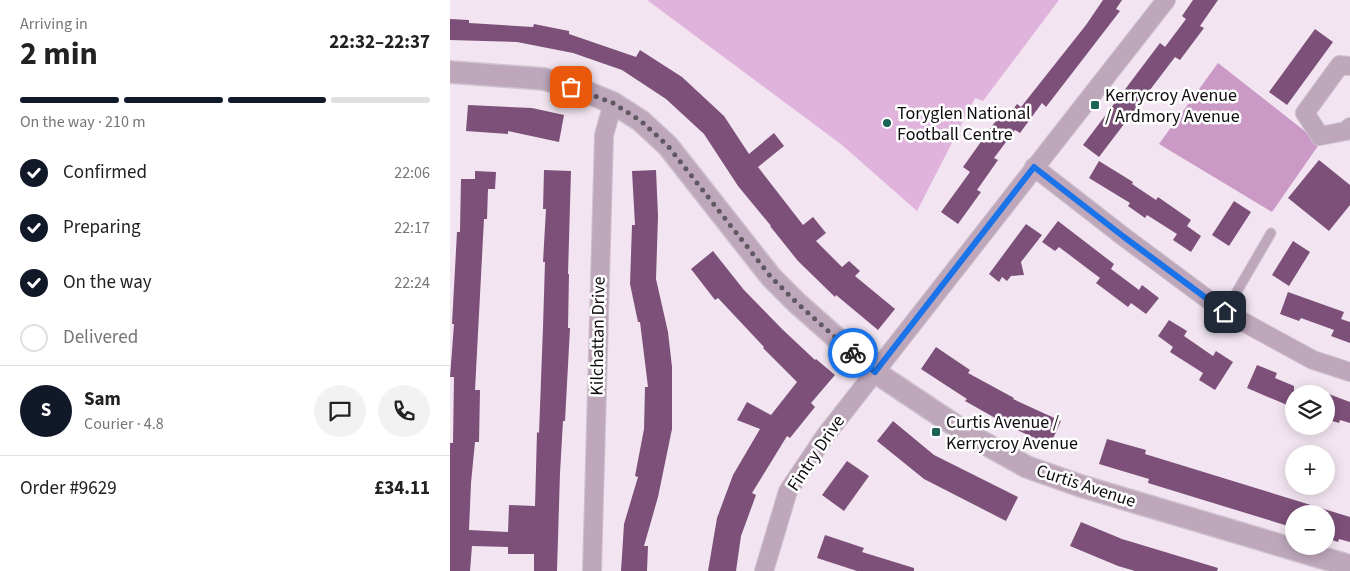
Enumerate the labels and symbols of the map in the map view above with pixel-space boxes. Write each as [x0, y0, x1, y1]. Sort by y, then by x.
pin [550, 66, 592, 108]
place label: Kerrycroy Avenue / Ardmory Avenue [1105, 83, 1240, 129]
marker: Kerrycroy Avenue / Ardmory Avenue [1089, 99, 1101, 111]
place label: Toryglen National Football Centre [897, 101, 1031, 147]
marker: Toryglen National Football Centre [881, 117, 893, 129]
street label: Kilchattan Drive [584, 276, 612, 396]
pin [1204, 291, 1246, 333]
courier [828, 328, 878, 378]
street label: Fintry Drive [781, 410, 851, 496]
place label: Curtis Avenue / Kerrycroy Avenue [946, 410, 1078, 456]
marker: Curtis Avenue / Kerrycroy Avenue [930, 426, 942, 438]
street label: Curtis Avenue [1033, 458, 1139, 514]

